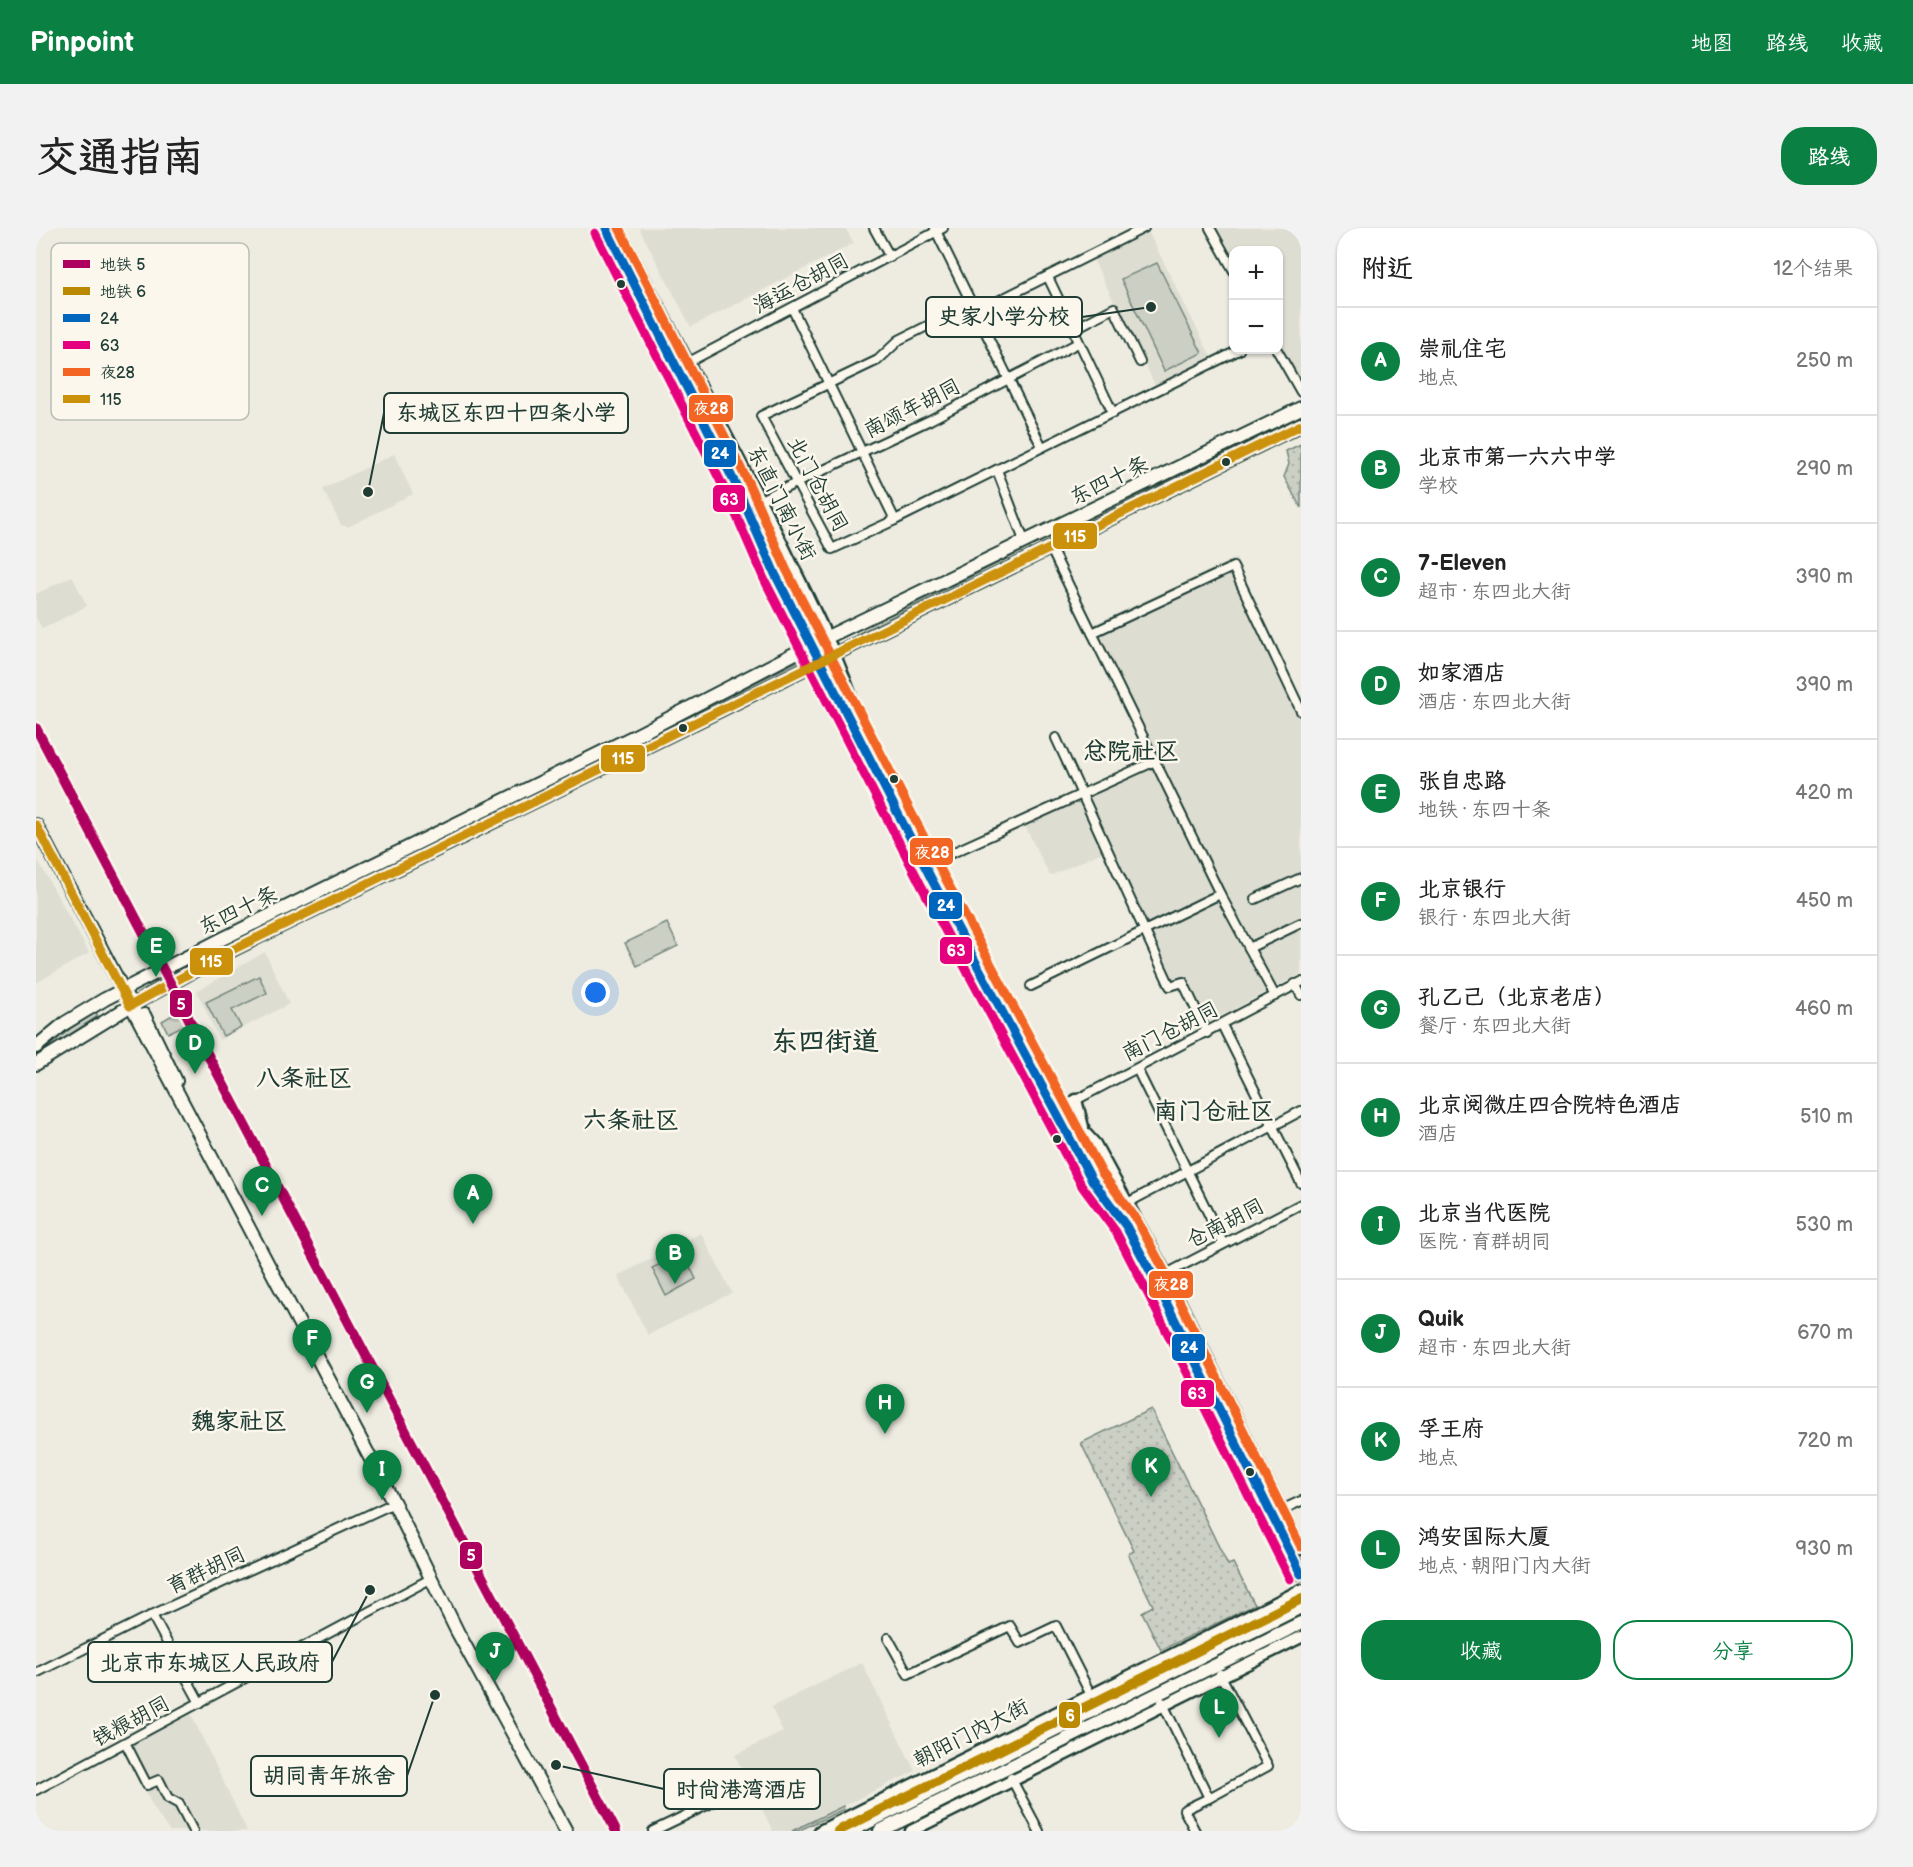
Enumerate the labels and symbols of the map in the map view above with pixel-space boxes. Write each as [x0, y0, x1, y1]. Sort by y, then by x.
legend [51, 243, 249, 420]
street label: 海运仓胡同 [749, 248, 853, 319]
text: 地铁 5 [100, 256, 146, 275]
unlabelled marker [615, 278, 627, 290]
text: 地铁 6 [100, 283, 146, 302]
callout: 史家小学分校 [926, 297, 1082, 337]
text: 史家小学分校 [938, 304, 1070, 331]
text: 24 [100, 310, 119, 329]
text: 63 [100, 337, 120, 356]
text: 夜28 [100, 364, 135, 383]
street label: 南颂年胡同 [860, 373, 965, 443]
text: 115 [100, 391, 122, 410]
callout: 东城区东四十四条小学 [384, 393, 628, 433]
line badge: 夜28 [688, 394, 734, 423]
text: 东城区东四十四条小学 [396, 400, 616, 427]
text: 夜28 [693, 400, 729, 419]
street label: 北门仓胡同 [782, 432, 853, 536]
line badge: 24 [703, 439, 737, 468]
street label: 东直门南小街 [742, 441, 821, 565]
text: 24 [711, 445, 730, 464]
street label: 东四十条 [1066, 451, 1152, 510]
unlabelled marker [1220, 456, 1232, 468]
line badge: 63 [712, 484, 746, 513]
text: 63 [719, 491, 739, 510]
line badge: 115 [1052, 522, 1098, 550]
text: 115 [1064, 528, 1086, 547]
unlabelled marker [677, 722, 689, 734]
district label: 总院社区 [1083, 737, 1179, 766]
line badge: 115 [600, 744, 646, 773]
text: 115 [612, 750, 634, 769]
unlabelled marker [888, 773, 900, 785]
line badge: 夜28 [909, 837, 954, 866]
text: 夜28 [914, 844, 950, 863]
street label: 东四十条 [195, 881, 281, 940]
line badge: 24 [928, 891, 963, 920]
text: 24 [937, 897, 956, 916]
pin: E [136, 928, 176, 977]
line badge: 63 [939, 936, 973, 965]
text: 63 [946, 942, 966, 961]
line badge: 115 [189, 947, 234, 976]
text: 115 [200, 953, 222, 972]
your location [581, 978, 610, 1007]
line badge: 5 [169, 989, 193, 1018]
text: 5 [176, 996, 186, 1015]
street label: 南门仓胡同 [1118, 996, 1223, 1066]
pin: D [176, 1024, 214, 1074]
district label: 东四街道 [771, 1026, 879, 1058]
district label: 八条社区 [256, 1064, 352, 1093]
district label: 南门仓社区 [1154, 1097, 1274, 1126]
district label: 六条社区 [583, 1106, 679, 1135]
unlabelled marker [1051, 1133, 1063, 1145]
pin: C [242, 1166, 282, 1216]
pin: A [454, 1174, 492, 1224]
street label: 仓南胡同 [1182, 1193, 1268, 1254]
pin: B [656, 1234, 694, 1284]
line badge: 夜28 [1148, 1270, 1194, 1299]
text: 夜28 [1153, 1276, 1189, 1295]
pin: F [292, 1320, 332, 1369]
line badge: 24 [1171, 1333, 1206, 1362]
text: 24 [1180, 1339, 1199, 1358]
pin: G [348, 1364, 386, 1413]
line badge: 63 [1180, 1379, 1215, 1408]
pin: H [866, 1384, 904, 1434]
text: 63 [1187, 1385, 1207, 1404]
district label: 魏家社区 [191, 1407, 287, 1436]
pin: K [1132, 1448, 1170, 1497]
pin: I [362, 1450, 402, 1500]
unlabelled marker [1244, 1466, 1256, 1478]
street label: 育群胡同 [163, 1541, 250, 1600]
line badge: 5 [459, 1541, 483, 1570]
text: 5 [466, 1547, 476, 1566]
pin: J [476, 1632, 514, 1682]
callout: 北京市东城区人民政府 [88, 1642, 332, 1682]
text: 北京市东城区人民政府 [100, 1650, 320, 1677]
pin: L [1200, 1688, 1238, 1738]
street label: 钱粮胡同 [88, 1691, 174, 1752]
street label: 朝阳门内大街 [909, 1694, 1033, 1773]
line badge: 6 [1058, 1701, 1081, 1729]
text: 6 [1065, 1707, 1075, 1726]
callout: 胡同青年旅舍 [251, 1756, 407, 1796]
text: 胡同青年旅舍 [263, 1763, 395, 1790]
callout: 时尚港湾酒店 [664, 1769, 820, 1809]
text: 时尚港湾酒店 [676, 1777, 808, 1804]

